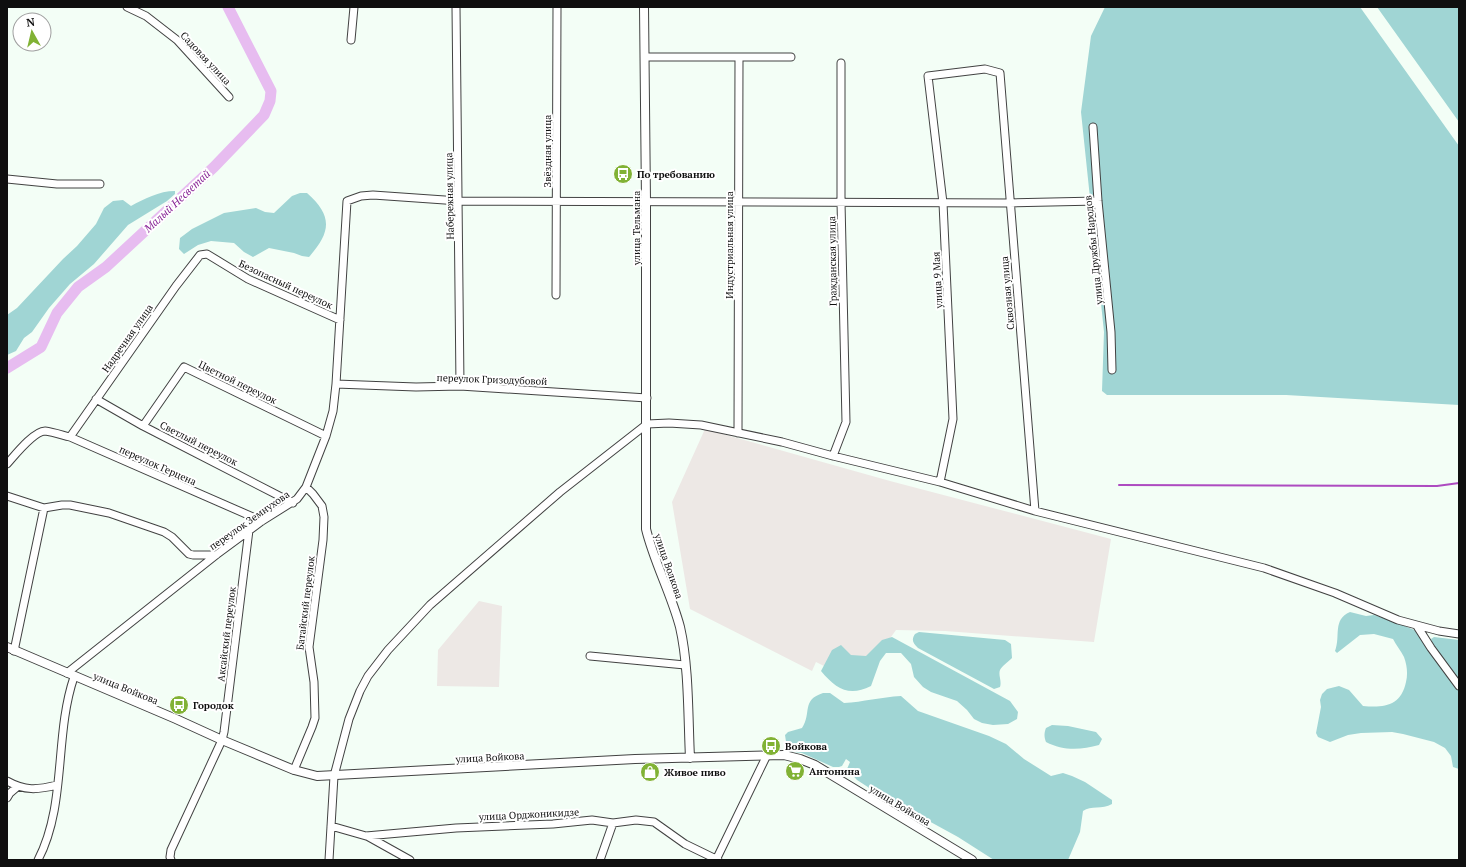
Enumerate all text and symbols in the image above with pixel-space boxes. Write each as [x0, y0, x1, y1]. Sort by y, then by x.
north arrow [12, 12, 52, 52]
text: N [26, 14, 36, 30]
street label: Садовая улица [178, 29, 234, 88]
street label: Звёздная улица [541, 115, 554, 187]
street label: Набережная улица [442, 152, 457, 240]
bus stop icon: По требованию [612, 163, 634, 185]
water label: Малый Несветай [140, 167, 213, 236]
place label: По требованию [637, 168, 715, 181]
street label: улица Тельмана [630, 191, 643, 266]
street label: Индустриальная улица [723, 191, 736, 299]
street label: улица Дружбы Народов [1081, 195, 1106, 306]
street label: Гражданская улица [825, 216, 840, 306]
street label: улица 9 Мая [930, 251, 946, 310]
street label: Сквозная улица [998, 256, 1017, 330]
street label: Безопасный переулок [237, 257, 335, 312]
street label: Надречная улица [99, 302, 156, 375]
street label: Цветной переулок [196, 358, 280, 407]
street label: переулок Гризодубовой [437, 371, 547, 388]
street label: Светлый переулок [158, 418, 240, 469]
street label: переулок Герцена [117, 443, 198, 488]
street label: переулок Земнухова [207, 488, 292, 553]
street label: улица Волкова [651, 531, 686, 600]
street label: Батайский переулок [293, 555, 318, 651]
street label: Аксайский переулок [214, 585, 239, 682]
street label: улица Войкова [90, 669, 160, 707]
bus stop icon: Городок [168, 694, 190, 716]
place label: Городок [193, 699, 234, 712]
bus stop icon: Войкова [760, 735, 782, 757]
place label: Войкова [785, 740, 828, 753]
street label: улица Войкова [454, 749, 525, 766]
supermarket icon: Антонина [784, 760, 806, 782]
shop icon: Живое пиво [639, 761, 661, 783]
place label: Антонина [809, 765, 860, 778]
place label: Живое пиво [664, 766, 726, 779]
street label: улица Войкова [866, 782, 933, 829]
street label: улица Орджоникидзе [478, 805, 580, 824]

